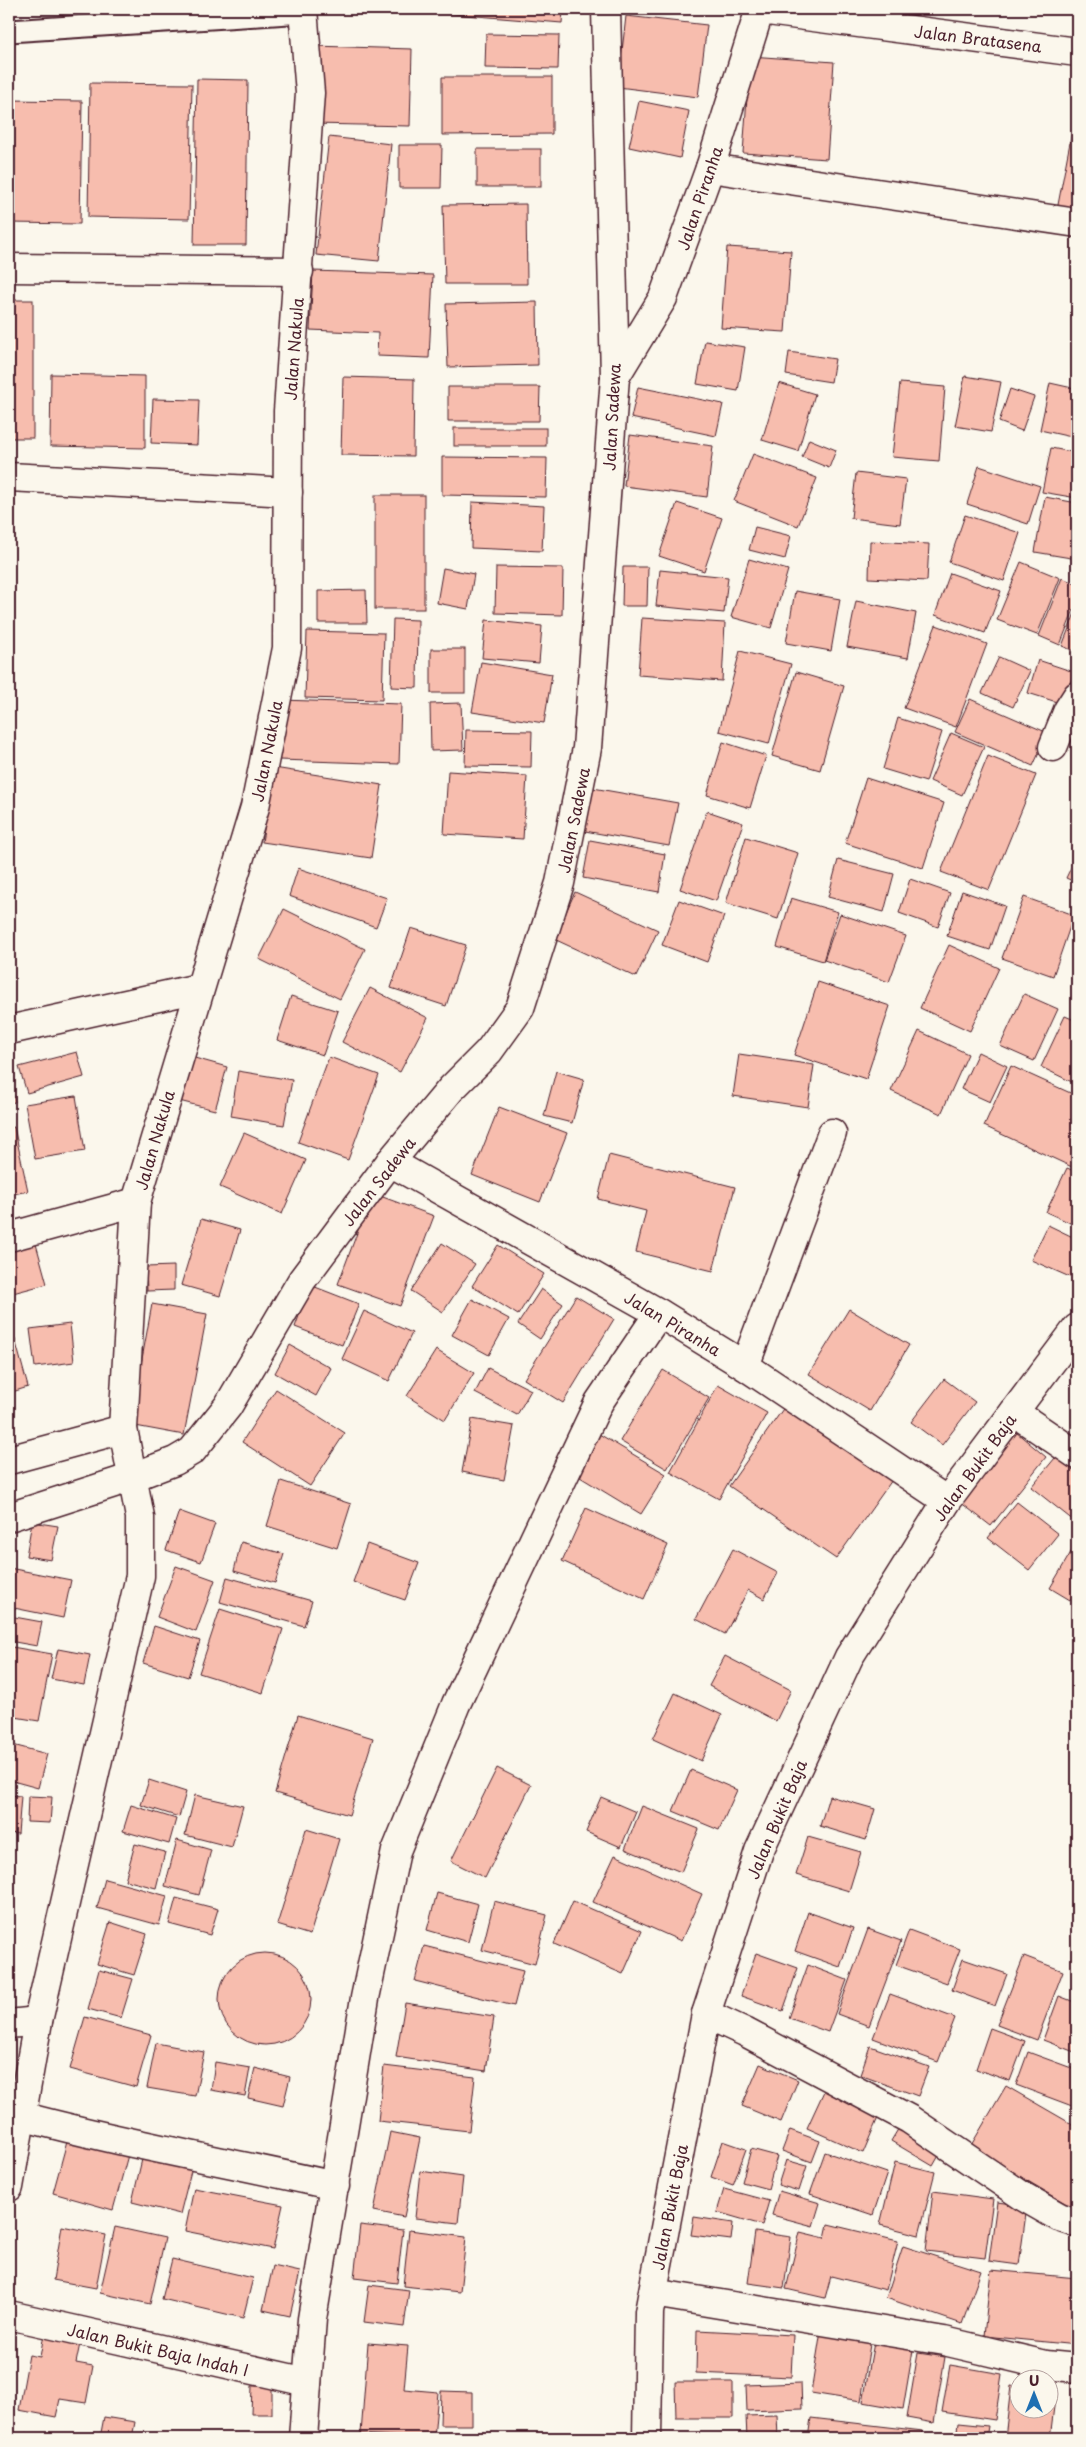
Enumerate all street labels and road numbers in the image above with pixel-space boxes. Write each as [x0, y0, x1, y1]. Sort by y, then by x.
street label: Jalan Bratasena [913, 18, 1043, 58]
street label: Jalan Piranha [670, 143, 728, 253]
street label: Jalan Nakula [277, 297, 309, 401]
street label: Jalan Sadewa [596, 363, 626, 471]
street label: Jalan Nakula [244, 698, 288, 804]
street label: Jalan Sadewa [551, 765, 595, 875]
street label: Jalan Nakula [128, 1087, 180, 1193]
street label: Jalan Sadewa [335, 1131, 421, 1231]
street label: Jalan Piranha [620, 1285, 726, 1361]
street label: Jalan Bukit Baja [927, 1408, 1021, 1526]
street label: Jalan Bukit Baja [740, 1756, 812, 1882]
street label: Jalan Bukit Baja [645, 2142, 693, 2272]
street label: Jalan Bukit Baja Indah I [65, 2316, 251, 2382]

